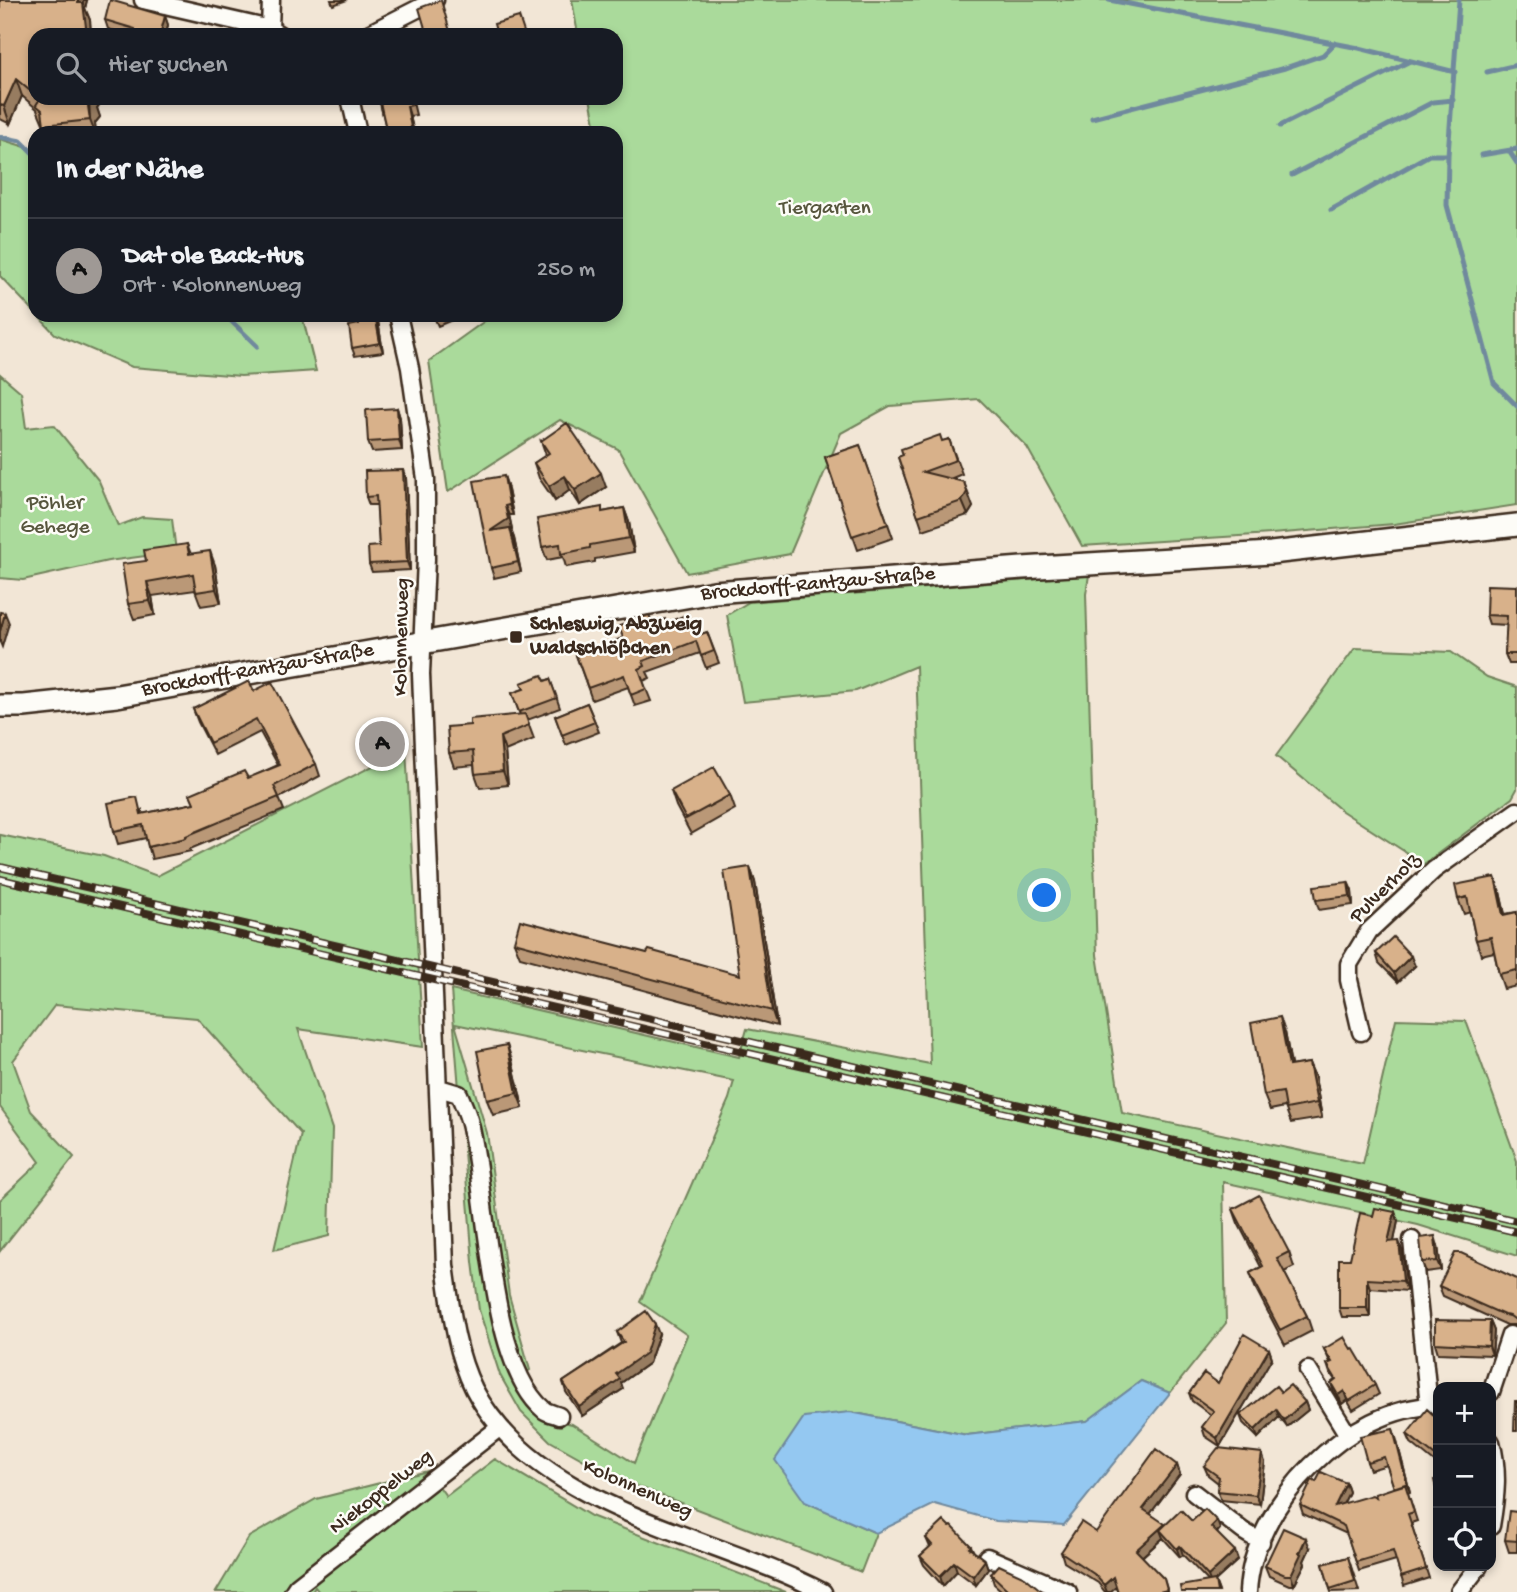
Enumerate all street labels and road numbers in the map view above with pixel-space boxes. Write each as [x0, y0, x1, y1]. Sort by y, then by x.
street label: Brockdorff-Rantzau-Straße [699, 562, 937, 608]
street label: Kolonnenweg [389, 578, 417, 696]
street label: Brockdorff-Rantzau-Straße [139, 638, 377, 704]
street label: Pulverholz [1345, 848, 1427, 930]
street label: Niekoppelweg [325, 1445, 439, 1541]
street label: Kolonnenweg [578, 1455, 696, 1525]

